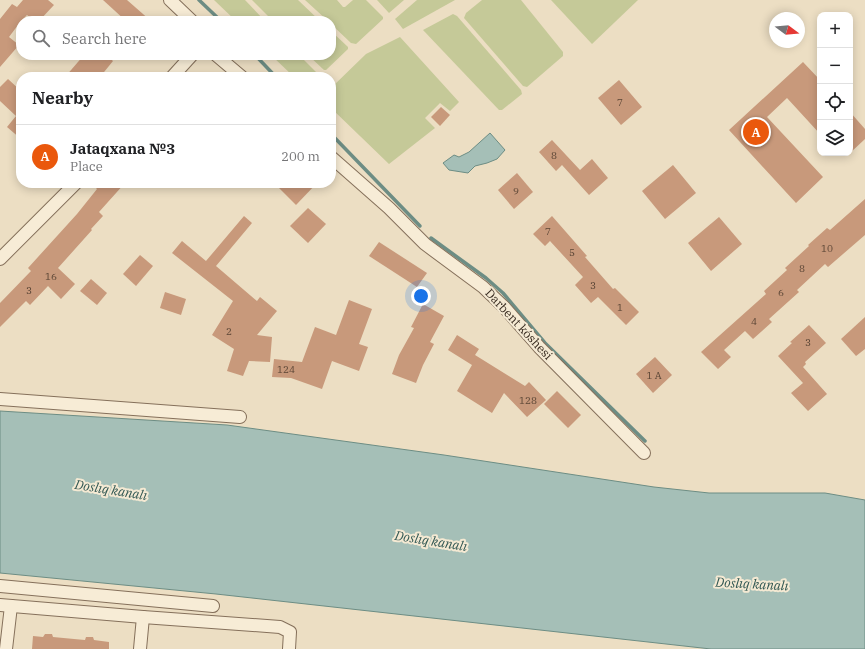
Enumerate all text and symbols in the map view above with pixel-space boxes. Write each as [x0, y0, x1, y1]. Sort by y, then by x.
north arrow [769, 12, 805, 48]
map controls [817, 12, 853, 156]
button: + [817, 12, 853, 48]
search box [16, 16, 336, 60]
icon: search [30, 27, 52, 49]
text: Search here [62, 29, 147, 48]
button: − [817, 48, 853, 84]
button: locate [817, 84, 853, 120]
text: Nearby [32, 87, 93, 109]
house number: 7 [617, 96, 623, 109]
pin: A [743, 117, 769, 147]
button: layers [817, 120, 853, 156]
text: Jataqxana №3 [70, 139, 175, 158]
text: A [40, 148, 50, 165]
text: 200 m [281, 148, 320, 165]
house number: 8 [551, 149, 557, 162]
text: Place [70, 158, 103, 175]
house number: 9 [513, 185, 519, 198]
house number: 7 [545, 225, 551, 238]
house number: 10 [821, 242, 833, 255]
house number: 5 [569, 246, 575, 259]
house number: 8 [799, 262, 805, 275]
house number: 16 [45, 270, 57, 283]
house number: 3 [590, 279, 596, 292]
house number: 3 [26, 284, 32, 297]
street label: Darbent kóshesi [482, 285, 556, 363]
your location [411, 286, 431, 306]
house number: 6 [778, 286, 784, 299]
house number: 1 [617, 301, 623, 314]
house number: 4 [751, 315, 757, 328]
house number: 2 [226, 325, 232, 338]
house number: 3 [805, 336, 811, 349]
house number: 124 [277, 363, 295, 376]
house number: 1 А [646, 369, 662, 382]
house number: 128 [519, 394, 537, 407]
water label: Doslıq kanalı [73, 476, 148, 504]
water label: Doslıq kanalı [393, 527, 468, 555]
water label: Doslıq kanalı [714, 574, 789, 594]

